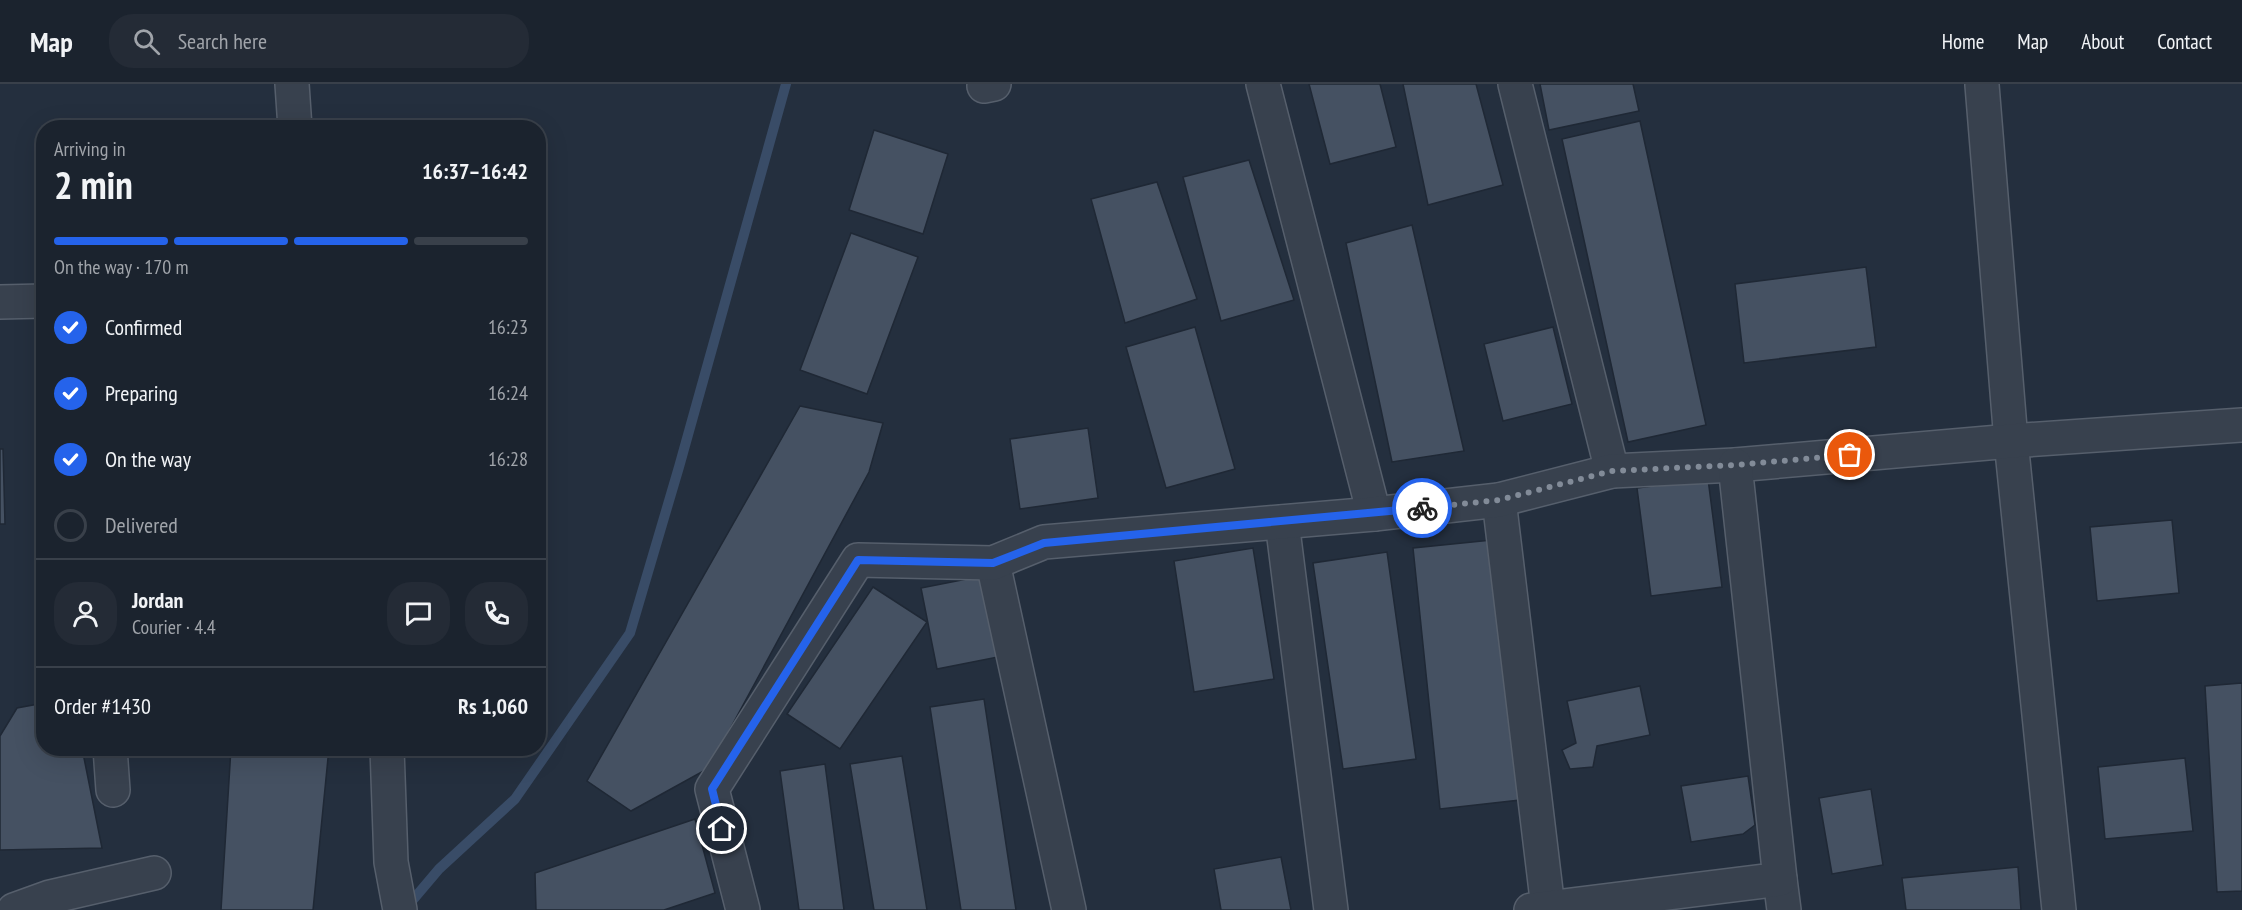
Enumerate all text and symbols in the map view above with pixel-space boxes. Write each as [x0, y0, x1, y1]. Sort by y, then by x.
search box [109, 14, 529, 68]
text: Map [30, 23, 73, 60]
icon: search [130, 25, 163, 58]
text: Search here [178, 27, 267, 55]
text: Home [1942, 28, 1984, 55]
text: Map [2017, 28, 2048, 55]
text: About [2081, 28, 2124, 55]
text: Contact [2157, 28, 2212, 55]
text: Arriving in [54, 136, 126, 162]
text: 16:37–16:42 [422, 157, 528, 185]
text: 2 min [54, 159, 133, 210]
text: On the way · 170 m [54, 254, 189, 280]
icon: check [54, 311, 87, 344]
text: Confirmed [105, 313, 182, 341]
text: 16:23 [488, 314, 528, 340]
icon: check [54, 377, 87, 410]
text: Preparing [105, 379, 178, 407]
text: 16:24 [488, 380, 528, 406]
pin [1824, 429, 1875, 480]
icon: bag [1833, 438, 1866, 471]
icon: check [54, 443, 87, 476]
text: On the way [105, 445, 191, 473]
text: 16:28 [488, 446, 528, 472]
courier [1392, 478, 1452, 538]
icon: bike [1406, 492, 1439, 525]
text: Delivered [105, 511, 178, 539]
button: person [54, 582, 117, 645]
button: chat [387, 582, 450, 645]
button: phone [465, 582, 528, 645]
text: Jordan [132, 586, 183, 614]
text: Courier · 4.4 [132, 614, 216, 640]
text: Order #1430 [54, 692, 151, 720]
text: Rs 1,060 [458, 692, 528, 720]
pin [696, 803, 747, 854]
icon: home [705, 812, 738, 845]

